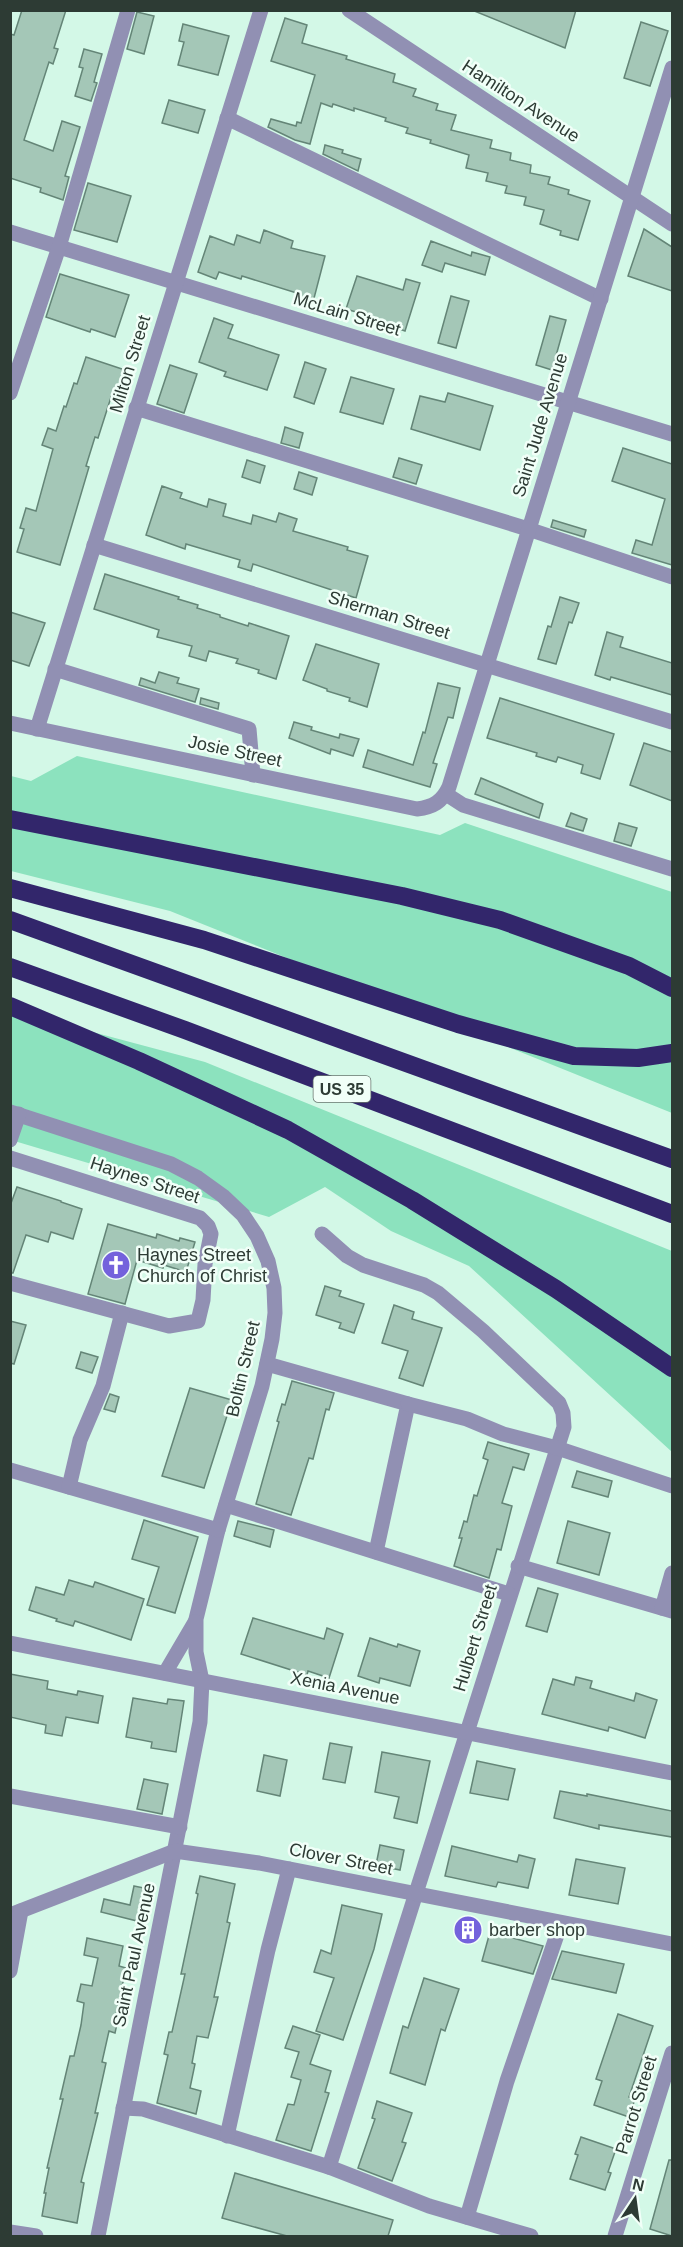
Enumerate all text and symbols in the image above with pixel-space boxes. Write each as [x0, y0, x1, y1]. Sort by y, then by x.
street label: Hamilton Avenue [459, 56, 583, 146]
street label: McLain Street [291, 288, 403, 340]
street label: Milton Street [106, 313, 154, 415]
street label: Saint Jude Avenue [509, 350, 571, 500]
street label: Sherman Street [326, 587, 452, 643]
street label: Josie Street [186, 731, 284, 771]
road number: US 35 [314, 1076, 370, 1102]
street label: Haynes Street [88, 1153, 202, 1207]
place label: Haynes Street Church of Christ [137, 1245, 267, 1286]
church icon: Haynes Street Church of Christ [100, 1249, 132, 1281]
street label: Boltin Street [222, 1319, 264, 1419]
street label: Hulbert Street [449, 1582, 501, 1694]
street label: Xenia Avenue [289, 1668, 401, 1708]
street label: Clover Street [288, 1839, 394, 1879]
street label: Saint Paul Avenue [109, 1881, 159, 2029]
building icon: barber shop [452, 1914, 484, 1946]
place label: barber shop [489, 1920, 585, 1940]
street label: Parrot Street [612, 2053, 660, 2157]
north arrow [605, 2169, 665, 2229]
text: N [631, 2175, 646, 2194]

